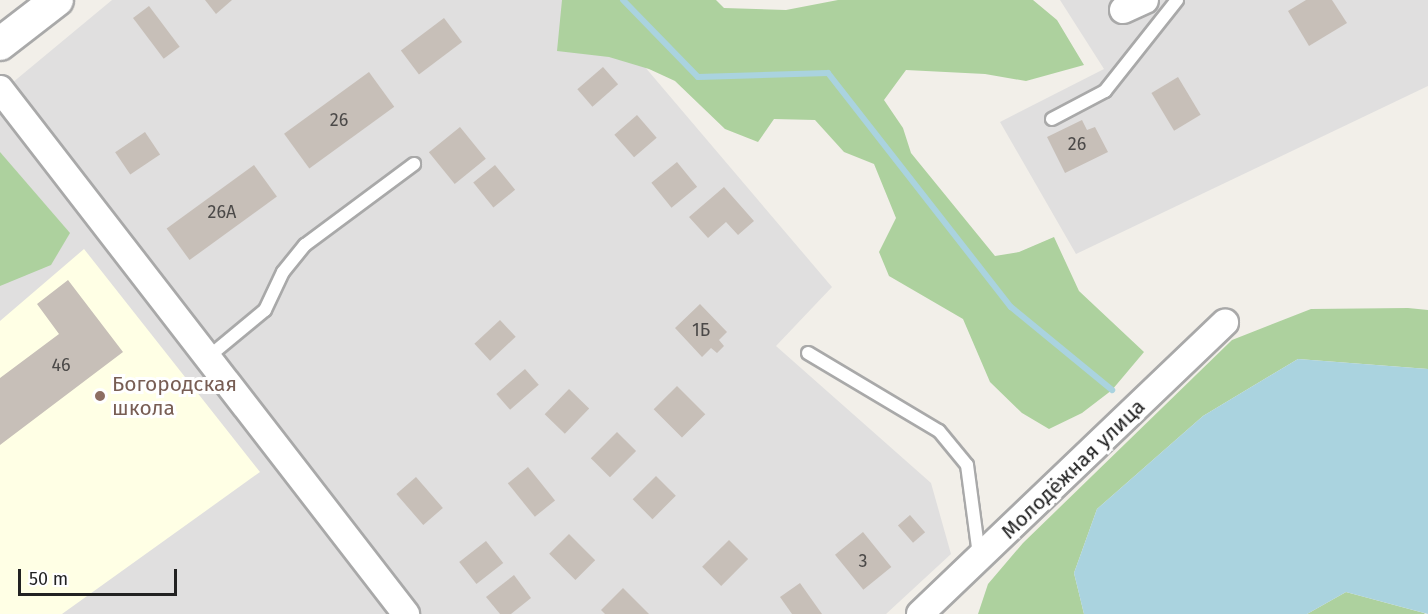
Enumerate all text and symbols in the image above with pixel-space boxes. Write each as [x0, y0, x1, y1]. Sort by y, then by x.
house number: 26 [330, 109, 348, 131]
house number: 26 [1068, 133, 1086, 155]
house number: 26А [208, 201, 236, 223]
house number: 1Б [692, 319, 710, 341]
house number: 46 [51, 354, 71, 376]
place label: Богородская школа [112, 371, 237, 421]
marker: Богородская школа [93, 389, 107, 403]
street label: Молодёжная улица [996, 394, 1150, 544]
house number: 3 [859, 550, 867, 572]
scale bar [21, 557, 180, 595]
text: 50 m [29, 568, 68, 590]

